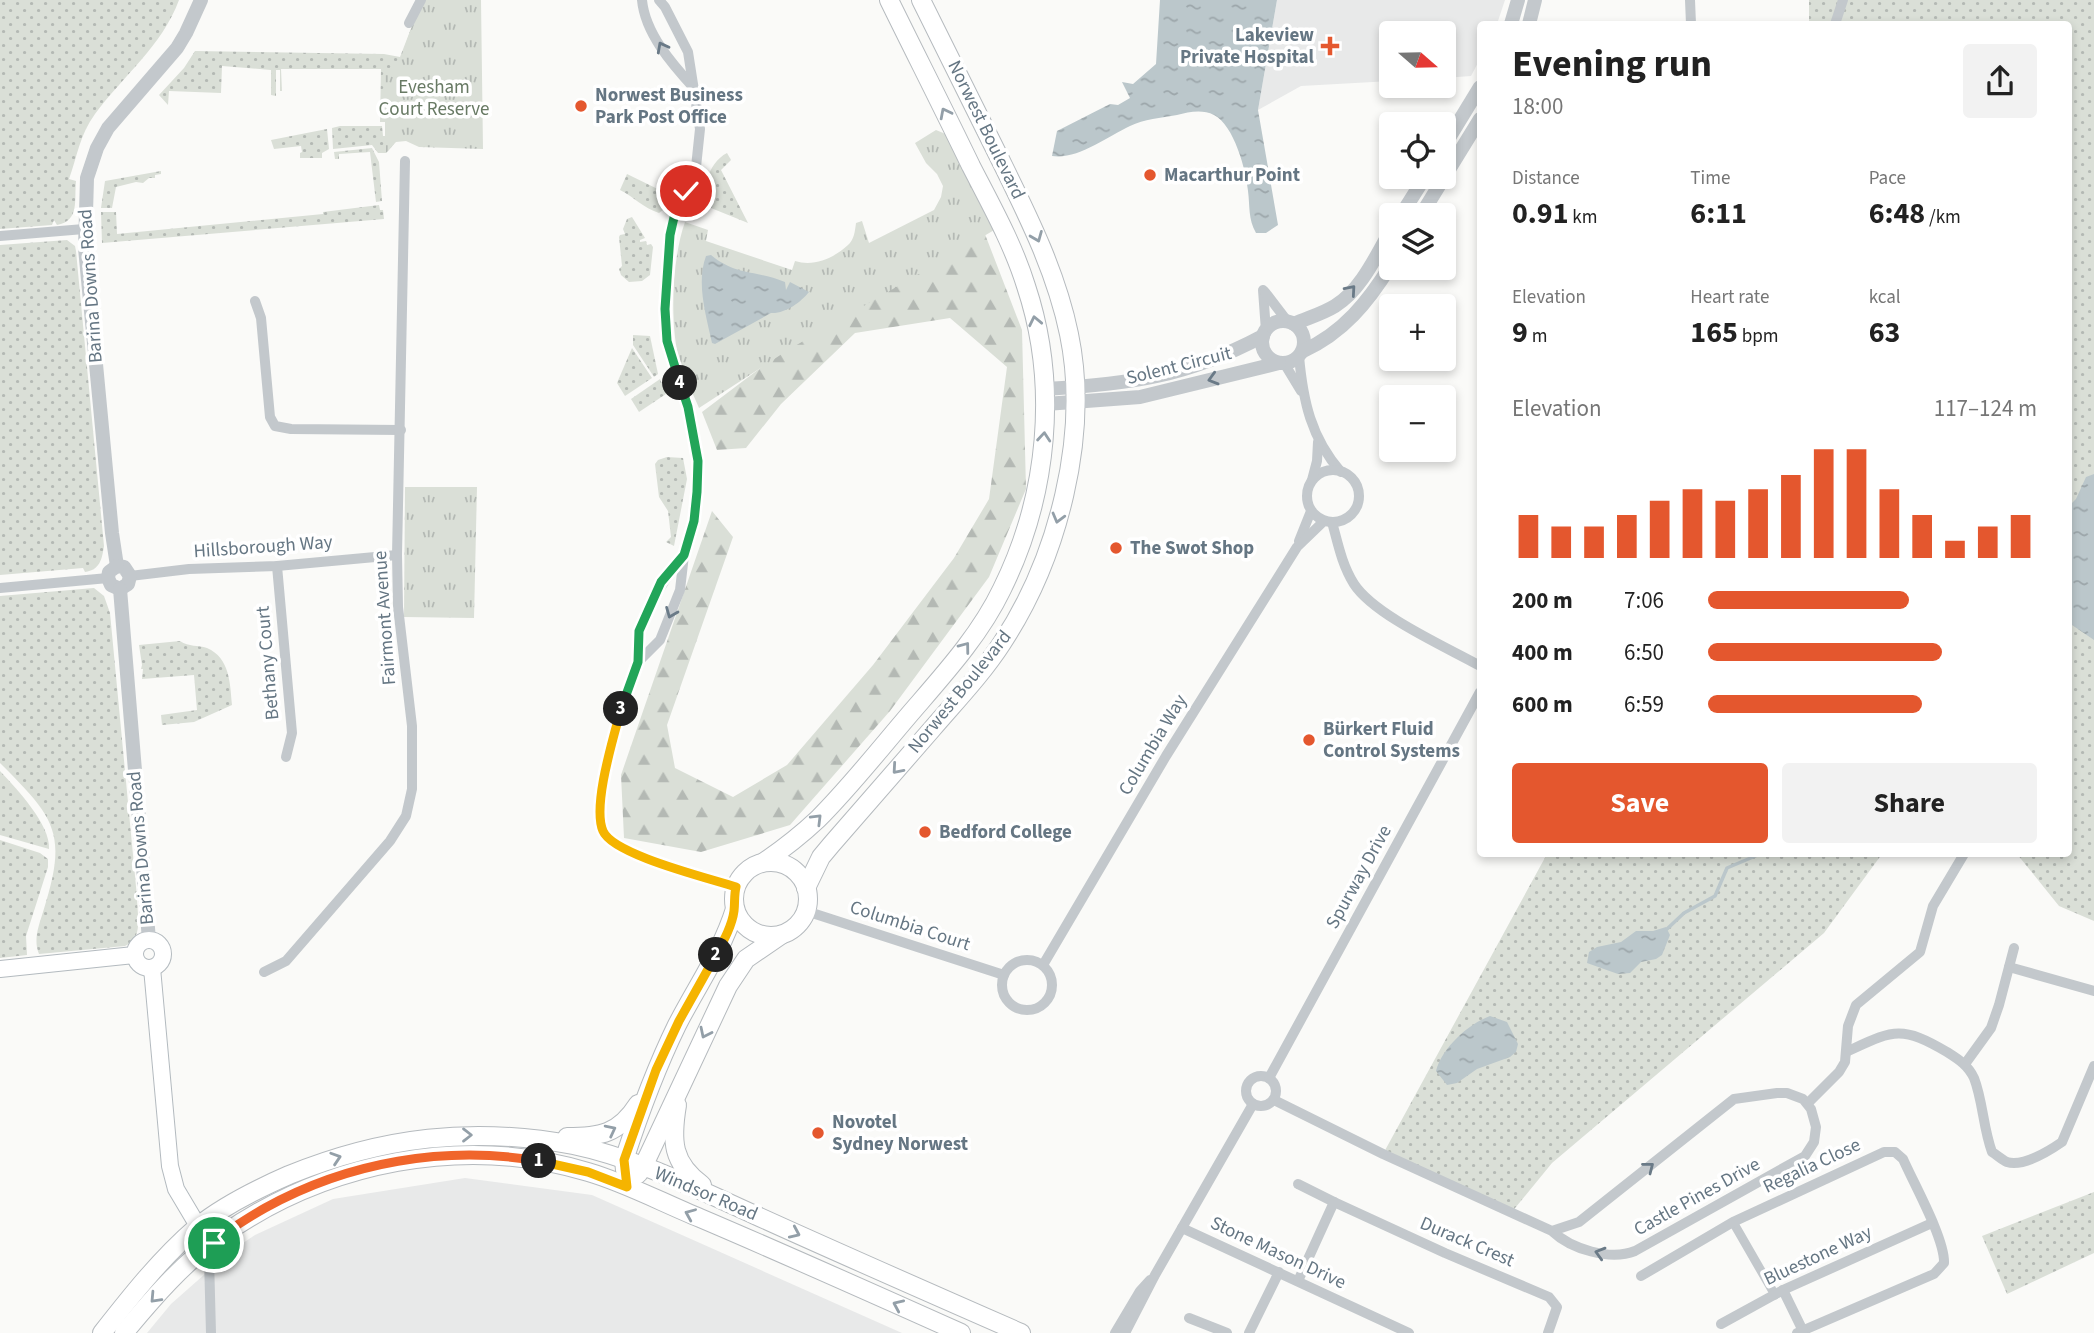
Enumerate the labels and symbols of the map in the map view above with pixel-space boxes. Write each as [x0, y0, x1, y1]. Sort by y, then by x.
north arrow [1379, 21, 1456, 98]
place label: Lakeview Private Hospital [1180, 22, 1315, 71]
marker: Lakeview Private Hospital [1320, 36, 1340, 56]
one-way arrow [657, 42, 670, 54]
street label: Norwest Boulevard [941, 56, 1031, 204]
park label: Evesham Court Reserve [378, 74, 490, 123]
place label: Norwest Business Park Post Office [595, 82, 743, 131]
marker: Norwest Business Park Post Office [573, 98, 589, 114]
one-way arrow [940, 108, 954, 120]
pin [656, 161, 716, 221]
place label: Macarthur Point [1164, 162, 1300, 189]
marker: Macarthur Point [1142, 167, 1158, 183]
street label: Barina Downs Road [72, 208, 110, 364]
one-way arrow [1029, 231, 1043, 243]
one-way arrow [1343, 285, 1356, 298]
one-way arrow [1028, 315, 1043, 327]
street label: Solent Circuit [1124, 340, 1235, 392]
pin: 4 [662, 366, 698, 400]
one-way arrow [1207, 370, 1219, 385]
one-way arrow [1036, 431, 1051, 443]
one-way arrow [1052, 512, 1066, 524]
street label: Hillsborough Way [193, 529, 334, 565]
place label: The Swot Shop [1130, 535, 1254, 562]
marker: The Swot Shop [1108, 540, 1124, 556]
street label: Fairmont Avenue [367, 550, 403, 686]
street label: Bethany Court [250, 604, 286, 721]
one-way arrow [665, 606, 679, 618]
street label: Norwest Boulevard [902, 625, 1018, 759]
one-way arrow [957, 642, 970, 655]
street label: Columbia Way [1112, 689, 1194, 801]
pin: 3 [604, 692, 638, 726]
place label: Bürkert Fluid Control Systems [1323, 716, 1460, 765]
marker: Bürkert Fluid Control Systems [1301, 732, 1317, 748]
one-way arrow [893, 760, 905, 773]
street label: Barina Downs Road [121, 770, 161, 926]
one-way arrow [808, 815, 821, 828]
place label: Bedford College [939, 819, 1072, 846]
street label: Spurway Drive [1319, 820, 1399, 934]
marker: Bedford College [917, 824, 933, 840]
street label: Columbia Court [846, 894, 974, 958]
pin: 2 [698, 937, 734, 972]
one-way arrow [699, 1026, 713, 1039]
place label: Novotel Sydney Norwest [832, 1109, 968, 1158]
one-way arrow [603, 1124, 616, 1138]
marker: Novotel Sydney Norwest [810, 1125, 826, 1141]
one-way arrow [462, 1127, 472, 1143]
street label: Regalia Close [1759, 1132, 1865, 1200]
pin: 1 [522, 1144, 556, 1178]
street label: Castle Pines Drive [1629, 1151, 1765, 1243]
one-way arrow [330, 1152, 342, 1166]
street label: Windsor Road [650, 1160, 762, 1228]
one-way arrow [1641, 1162, 1653, 1175]
one-way arrow [685, 1209, 697, 1223]
street label: Stone Mason Drive [1206, 1210, 1350, 1296]
street label: Durack Crest [1416, 1210, 1519, 1274]
pin [184, 1213, 244, 1273]
street label: Bluestone Way [1759, 1219, 1877, 1293]
one-way arrow [788, 1225, 801, 1239]
one-way arrow [1594, 1247, 1606, 1261]
one-way arrow [151, 1290, 164, 1303]
one-way arrow [893, 1299, 906, 1313]

